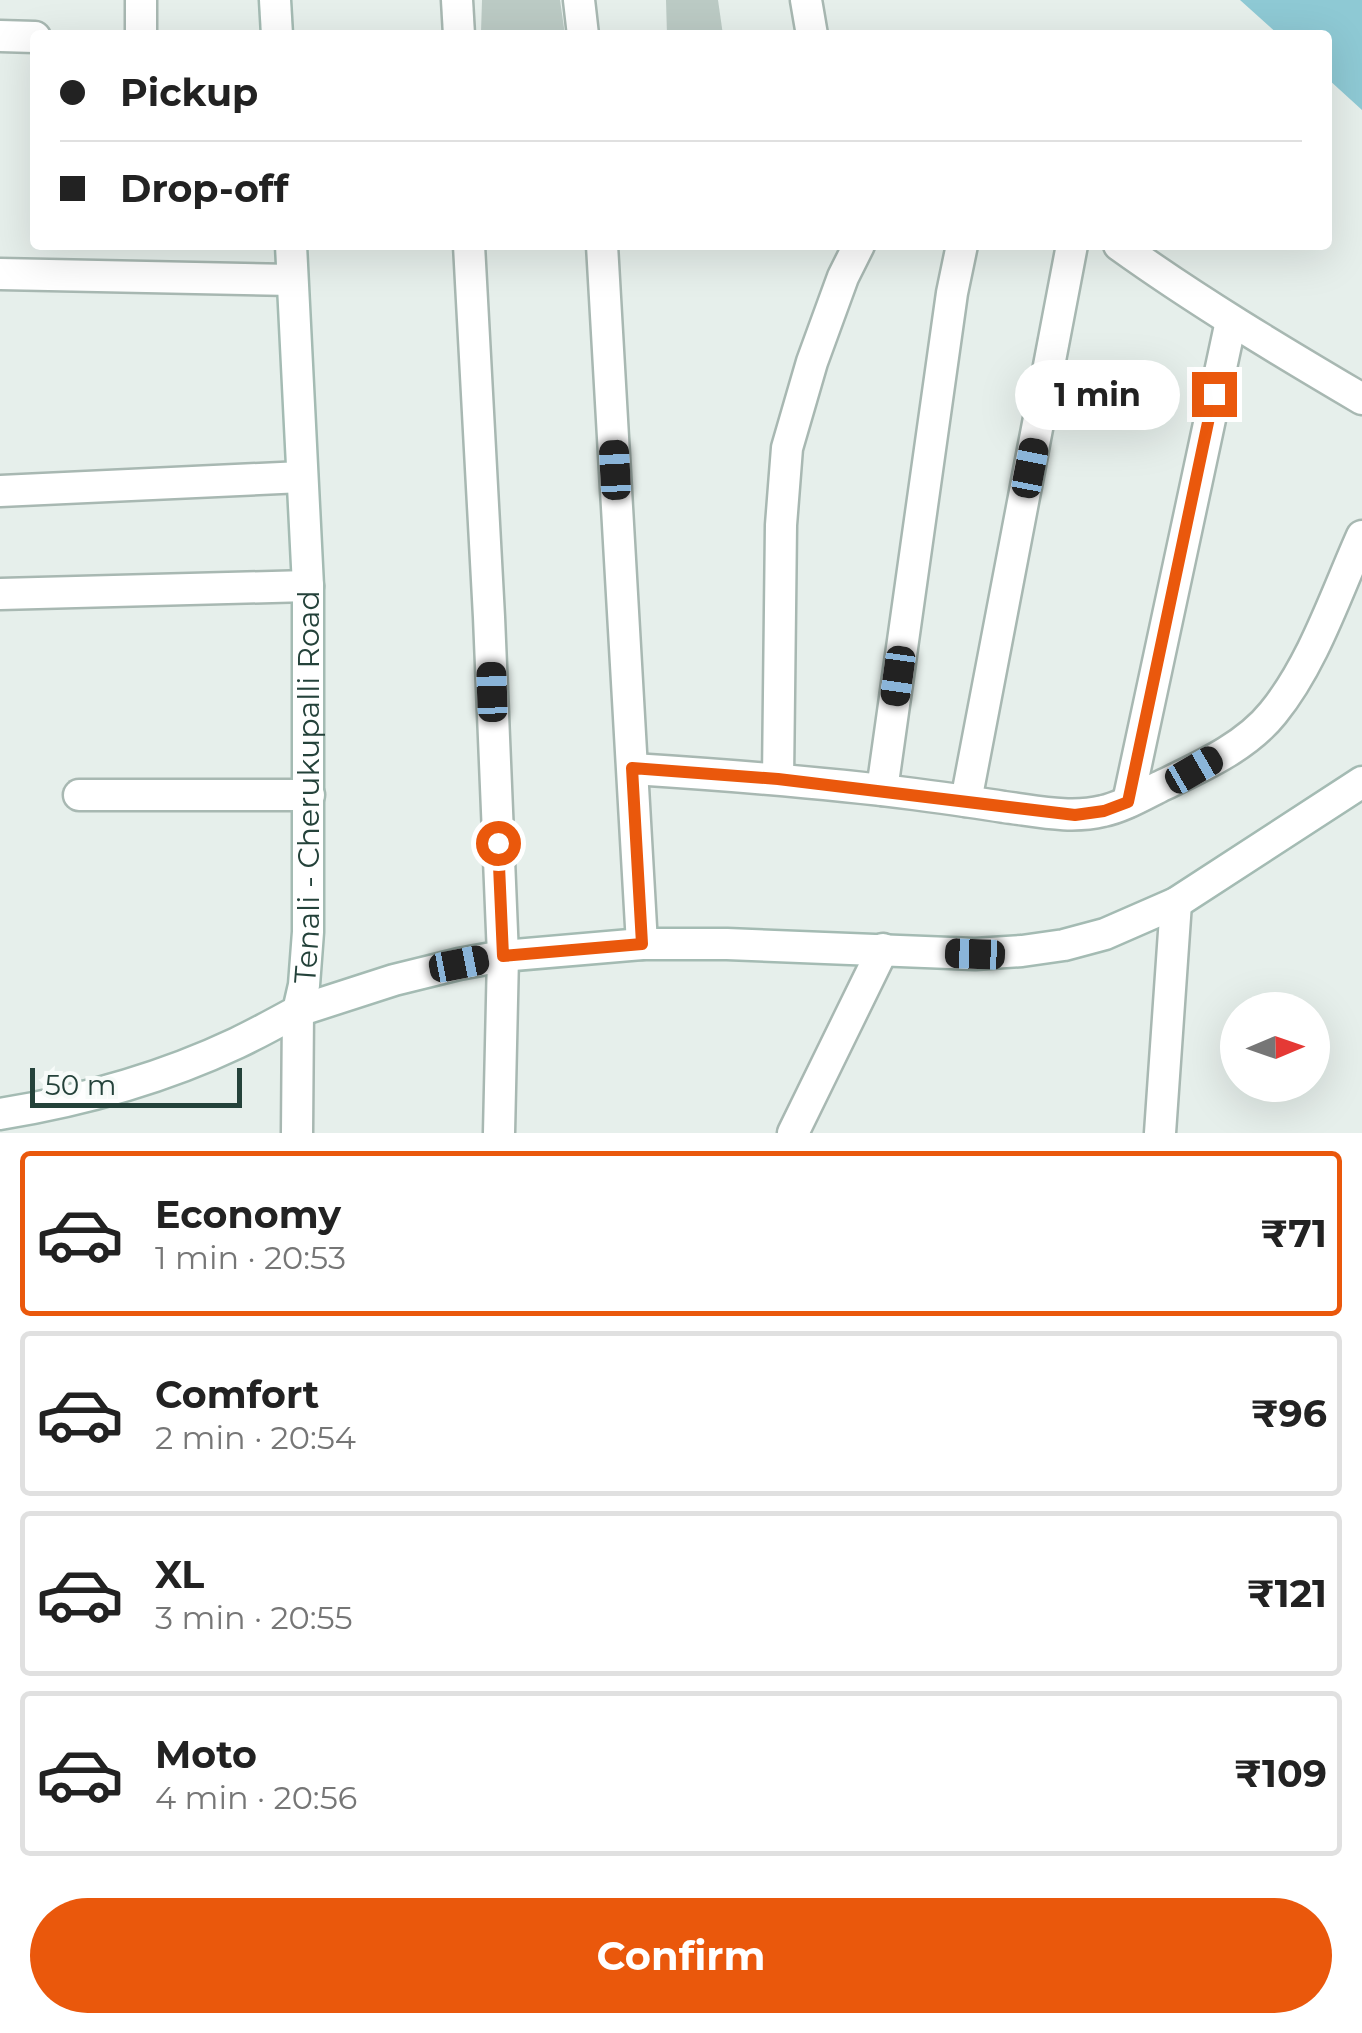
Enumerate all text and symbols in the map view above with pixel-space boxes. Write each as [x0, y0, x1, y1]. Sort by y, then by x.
text: Pickup [120, 69, 258, 116]
text: Drop-off [120, 165, 289, 212]
callout: 1 min [1014, 359, 1179, 429]
route end [1192, 372, 1237, 417]
text: 1 min [1054, 375, 1141, 414]
car [1010, 436, 1050, 500]
car [598, 439, 632, 501]
street label: Tenali - Cherukupalli Road [286, 590, 327, 985]
car [879, 644, 917, 708]
car [476, 661, 508, 723]
car [1161, 742, 1227, 798]
route start [476, 821, 521, 866]
car [944, 938, 1006, 970]
car [427, 944, 491, 984]
north arrow [1220, 992, 1330, 1102]
map controls [1220, 992, 1330, 1102]
scale bar [30, 1063, 242, 1108]
text: 50 m [45, 1068, 116, 1102]
icon: car [35, 1189, 125, 1279]
text: Economy [155, 1191, 341, 1238]
text: ₹71 [1261, 1210, 1327, 1257]
text: 1 min · 20:53 [155, 1238, 346, 1277]
icon: car [35, 1369, 125, 1459]
text: Comfort [155, 1371, 319, 1418]
text: ₹96 [1251, 1390, 1327, 1437]
text: 2 min · 20:54 [155, 1418, 356, 1457]
icon: car [35, 1549, 125, 1639]
text: XL [155, 1551, 204, 1598]
text: ₹121 [1247, 1570, 1327, 1617]
text: 3 min · 20:55 [155, 1598, 353, 1637]
icon: car [35, 1729, 125, 1819]
text: Moto [155, 1731, 257, 1778]
text: ₹109 [1234, 1750, 1327, 1797]
text: 4 min · 20:56 [155, 1778, 357, 1817]
button: Confirm [30, 1898, 1332, 2013]

